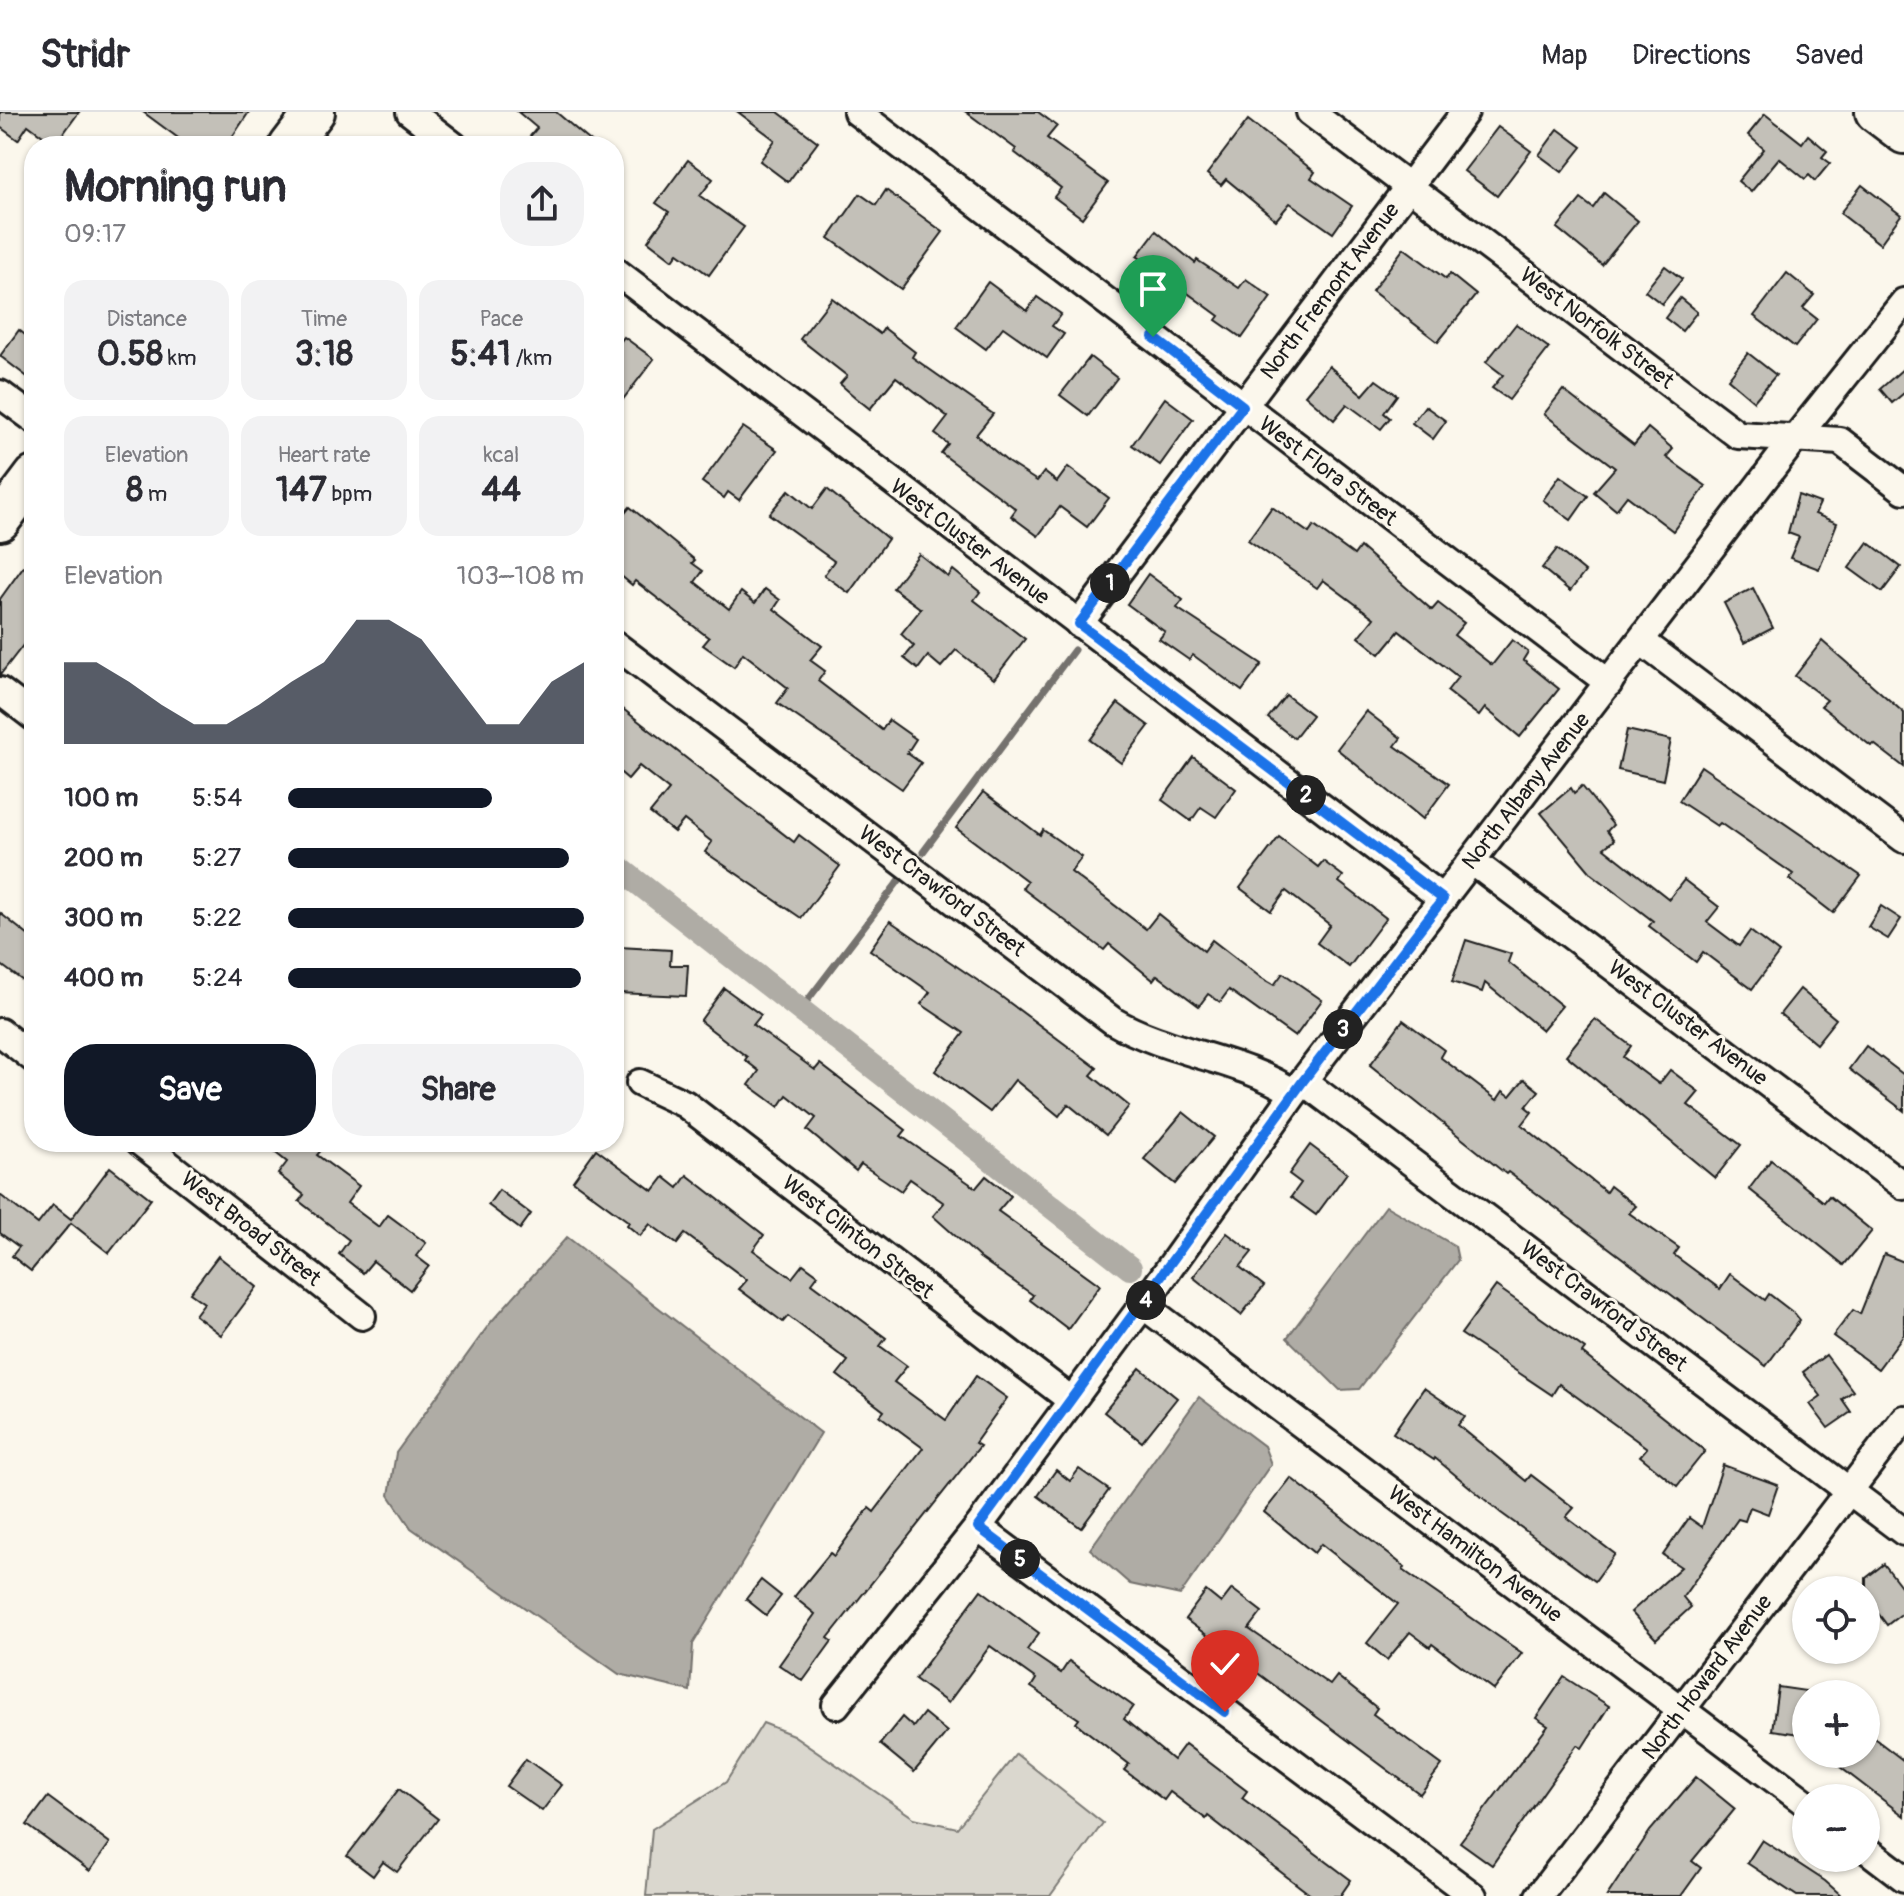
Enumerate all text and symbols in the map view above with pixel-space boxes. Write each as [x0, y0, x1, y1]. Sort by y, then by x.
text: Stridr [40, 31, 130, 79]
text: Map [1541, 38, 1588, 73]
text: Directions [1632, 38, 1751, 73]
text: Saved [1795, 38, 1864, 73]
text: Morning run [64, 160, 287, 215]
button: share [500, 162, 584, 246]
street label: North Fremont Avenue [1254, 197, 1406, 385]
text: 09:17 [64, 218, 126, 250]
pin [1119, 255, 1187, 337]
street label: West Norfolk Street [1514, 261, 1680, 395]
icon: arrive [1131, 267, 1175, 311]
text: Distance [106, 305, 187, 333]
text: Time [301, 305, 347, 333]
text: Pace [480, 305, 523, 333]
text: 0.58 [97, 333, 163, 376]
text: 3:18 [295, 333, 353, 376]
text: 5:41 [450, 333, 511, 376]
text: km [163, 344, 197, 372]
text: /km [511, 344, 552, 372]
street label: West Flora Street [1253, 410, 1403, 532]
text: Elevation [105, 441, 189, 469]
text: Heart rate [278, 441, 370, 469]
text: kcal [483, 441, 519, 469]
text: 8 [126, 469, 143, 512]
text: 147 [276, 469, 327, 512]
text: 44 [482, 469, 521, 512]
street label: West Cluster Avenue [885, 473, 1056, 611]
text: m [143, 480, 167, 508]
text: bpm [327, 480, 372, 508]
text: Elevation [64, 560, 163, 592]
text: 103–108 m [456, 560, 584, 592]
pin: 1 [1090, 563, 1130, 603]
text: 1 [1106, 569, 1114, 597]
street label: North Albany Avenue [1456, 707, 1596, 875]
pin: 2 [1286, 775, 1326, 815]
text: 2 [1300, 781, 1312, 809]
text: 100 m [64, 782, 138, 814]
text: 5:54 [192, 782, 242, 814]
street label: West Crawford Street [853, 819, 1031, 963]
text: 200 m [64, 842, 143, 874]
text: 5:27 [192, 842, 241, 874]
text: 300 m [64, 902, 143, 934]
text: 5:22 [192, 902, 242, 934]
street label: West Cluster Avenue [1603, 954, 1774, 1092]
text: 400 m [64, 962, 143, 994]
text: 5:24 [192, 962, 243, 994]
pin: 3 [1323, 1009, 1363, 1049]
text: 3 [1337, 1015, 1349, 1043]
button: Save [64, 1044, 316, 1136]
button: Share [332, 1044, 584, 1136]
street label: West Broad Street [175, 1166, 327, 1293]
street label: West Clinton Street [776, 1169, 940, 1305]
street label: West Crawford Street [1515, 1234, 1693, 1378]
pin: 4 [1126, 1280, 1166, 1320]
text: 4 [1140, 1286, 1152, 1314]
street label: West Hamilton Avenue [1382, 1479, 1568, 1629]
pin: 5 [1000, 1539, 1040, 1579]
text: 5 [1014, 1545, 1026, 1573]
map controls [1792, 1576, 1880, 1872]
button: locate [1792, 1576, 1880, 1664]
street label: North Howard Avenue [1636, 1589, 1778, 1765]
pin [1191, 1630, 1259, 1712]
icon: check [1203, 1642, 1247, 1686]
button: + [1792, 1680, 1880, 1768]
button: − [1792, 1784, 1880, 1872]

